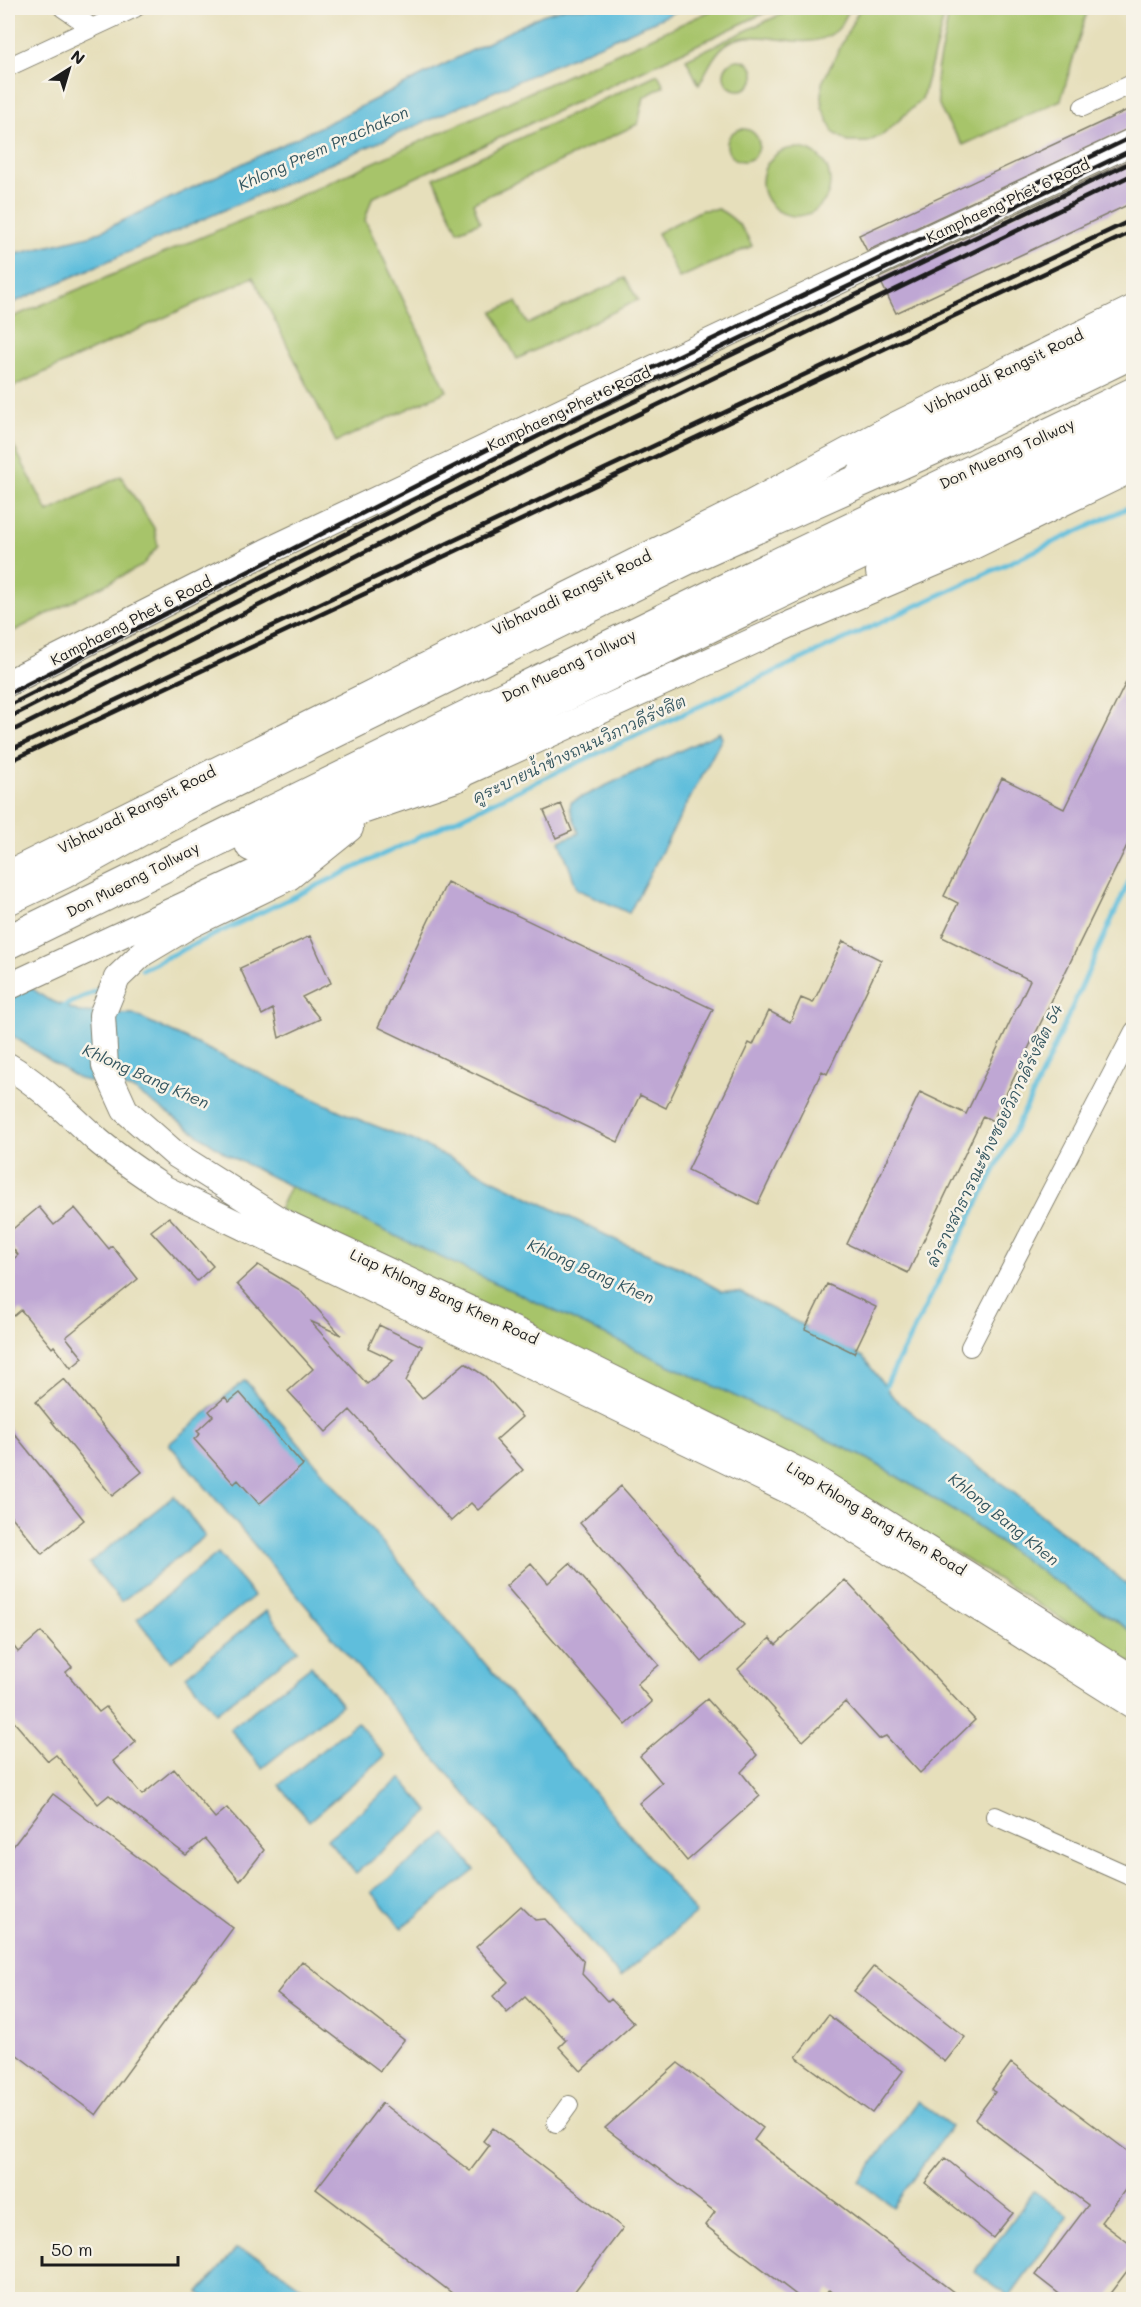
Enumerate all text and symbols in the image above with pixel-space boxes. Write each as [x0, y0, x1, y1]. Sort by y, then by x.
north arrow [39, 39, 99, 99]
text: N [67, 45, 90, 69]
water label: Khlong Prem Prachakon [234, 100, 411, 195]
street label: Kamphaeng Phet 6 Road [923, 153, 1093, 247]
street label: Vibhavadi Rangsit Road [921, 324, 1086, 418]
street label: Kamphaeng Phet 6 Road [484, 361, 654, 455]
street label: Don Mueang Tollway [936, 413, 1077, 493]
street label: Vibhavadi Rangsit Road [489, 545, 654, 639]
street label: Kamphaeng Phet 6 Road [47, 571, 214, 669]
street label: Don Mueang Tollway [498, 624, 639, 706]
water label: คูระบายน้ำข้างถนนวิภาวดีรังสิต [467, 686, 690, 810]
street label: Vibhavadi Rangsit Road [54, 761, 219, 858]
street label: Don Mueang Tollway [63, 837, 203, 921]
water label: ลำรางสาธารณะข้างซอยวิภาวดีรังสิต 54 [920, 1000, 1067, 1271]
water label: Khlong Bang Khen [80, 1038, 213, 1113]
water label: Khlong Bang Khen [525, 1233, 658, 1308]
street label: Liap Khlong Bang Khen Road [347, 1244, 542, 1349]
street label: Liap Khlong Bang Khen Road [783, 1457, 970, 1580]
water label: Khlong Bang Khen [945, 1468, 1064, 1570]
scale bar [42, 2229, 178, 2267]
text: 50 m [51, 2237, 93, 2261]

